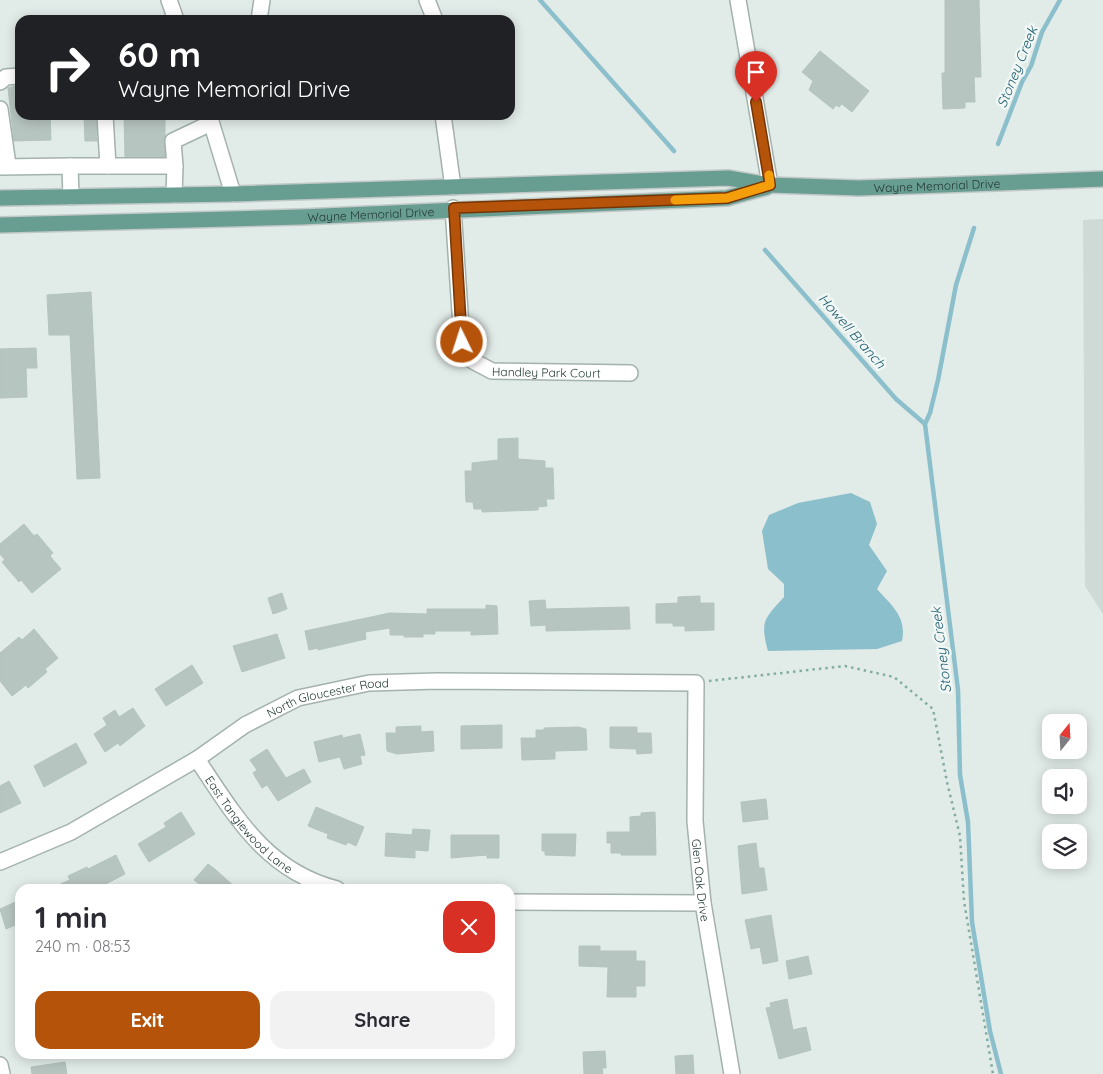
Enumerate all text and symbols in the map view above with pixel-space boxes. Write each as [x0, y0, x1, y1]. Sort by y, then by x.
water label: Stoney Creek [993, 22, 1042, 110]
text: 60 m [118, 32, 201, 76]
icon: right [35, 35, 100, 100]
pin [735, 51, 777, 102]
icon: arrive [742, 58, 770, 86]
text: Wayne Memorial Drive [118, 75, 351, 103]
street label: Wayne Memorial Drive [873, 175, 1001, 195]
street label: Wayne Memorial Drive [307, 204, 435, 224]
water label: Howell Branch [815, 290, 890, 373]
position arrow [435, 315, 487, 367]
street label: Handley Park Court [492, 363, 601, 380]
water label: Stoney Creek [927, 605, 955, 694]
street label: North Gloucester Road [264, 675, 389, 720]
north arrow [1042, 714, 1088, 759]
map controls [1042, 714, 1087, 869]
button: sound [1042, 769, 1087, 814]
street label: East Tanglewood Lane [203, 773, 296, 876]
button: layers [1042, 824, 1087, 869]
street label: Glen Oak Drive [689, 838, 714, 923]
text: 1 min [35, 898, 108, 936]
button: close [443, 901, 495, 953]
text: 240 m · 08:53 [35, 936, 131, 956]
button: Exit [35, 991, 260, 1049]
button: Share [270, 991, 495, 1049]

